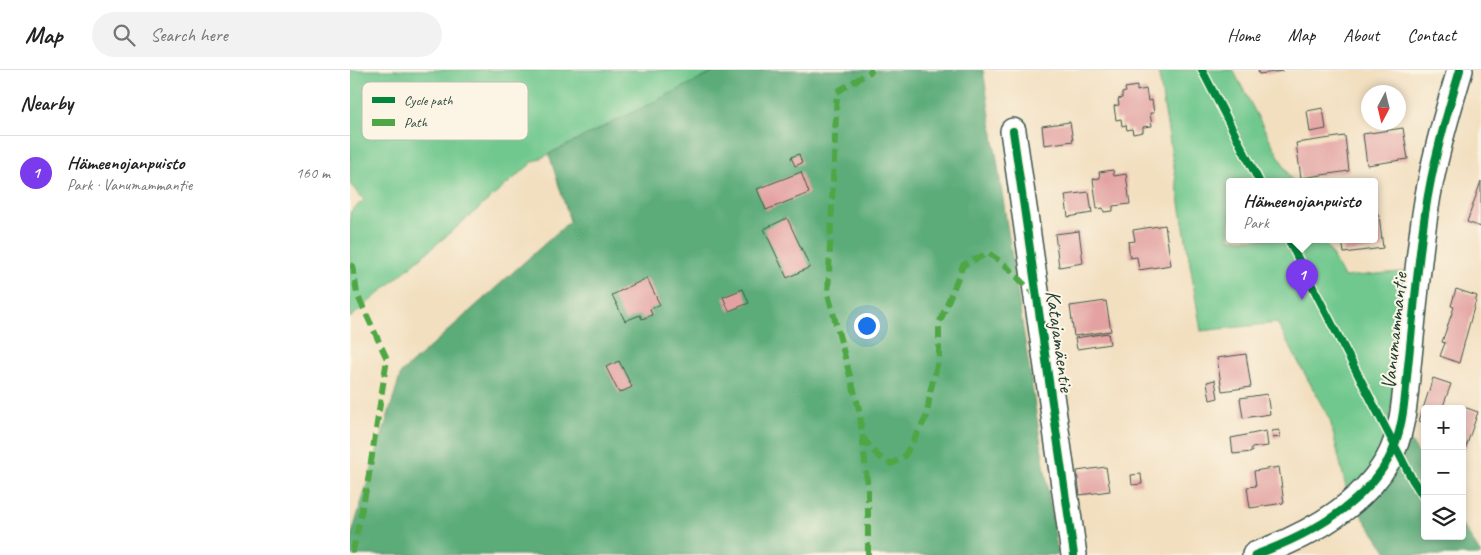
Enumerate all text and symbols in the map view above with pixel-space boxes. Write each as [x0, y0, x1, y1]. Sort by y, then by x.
search box [92, 12, 442, 57]
text: Map [25, 20, 62, 50]
icon: search [110, 21, 138, 49]
text: Search here [150, 23, 228, 47]
text: Home [1227, 24, 1260, 46]
text: Map [1288, 24, 1315, 46]
text: About [1343, 24, 1379, 46]
text: Contact [1407, 24, 1456, 46]
legend [362, 82, 528, 140]
north arrow [1361, 85, 1406, 130]
text: Nearby [20, 90, 73, 116]
text: Cycle path [404, 92, 453, 109]
text: Path [404, 114, 428, 131]
text: Hämeenojanpuisto [67, 151, 184, 175]
text: 1 [32, 163, 40, 183]
text: 160 m [296, 163, 330, 183]
text: Park · Vanumammantie [67, 175, 192, 195]
popup [1226, 178, 1378, 243]
text: Hämeenojanpuisto [1243, 189, 1361, 213]
text: Park [1243, 213, 1269, 233]
pin: 1 [1286, 259, 1318, 300]
street label: Vanumammantie [1375, 270, 1413, 391]
street label: Katajamäentie [1040, 289, 1080, 394]
your location [854, 313, 880, 339]
map controls [1421, 405, 1466, 540]
button: + [1421, 405, 1466, 450]
button: − [1421, 450, 1466, 495]
button: layers [1421, 495, 1466, 540]

